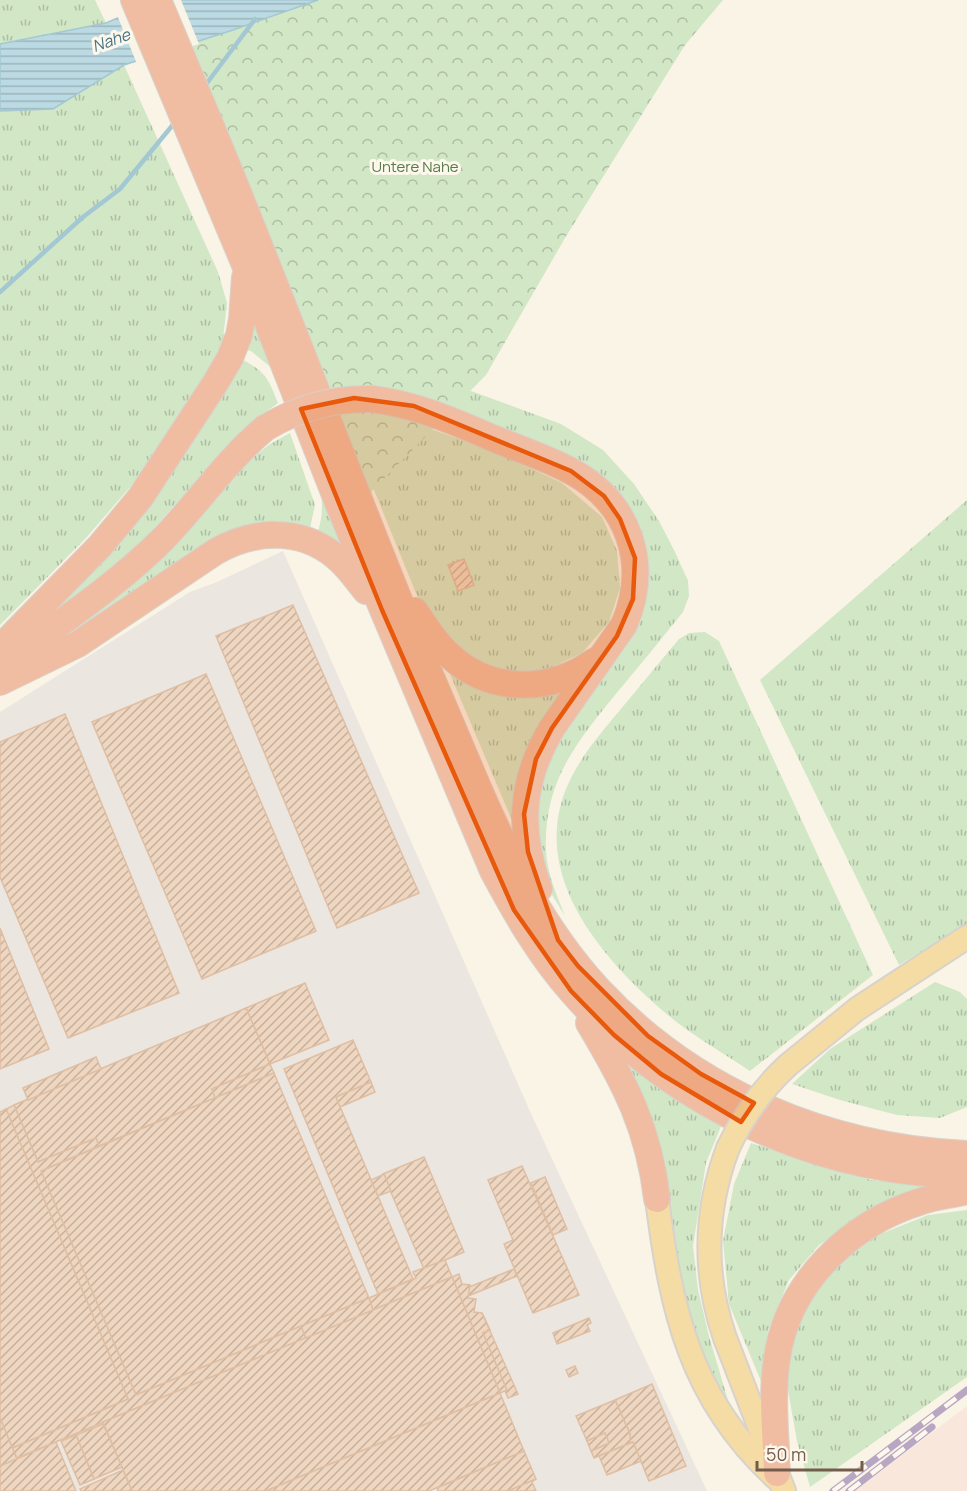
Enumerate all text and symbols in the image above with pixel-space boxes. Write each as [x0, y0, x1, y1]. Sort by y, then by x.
water label: Nahe [89, 22, 134, 57]
park label: Untere Nahe [371, 156, 459, 177]
scale bar [757, 1434, 862, 1472]
text: 50 m [766, 1442, 806, 1466]

